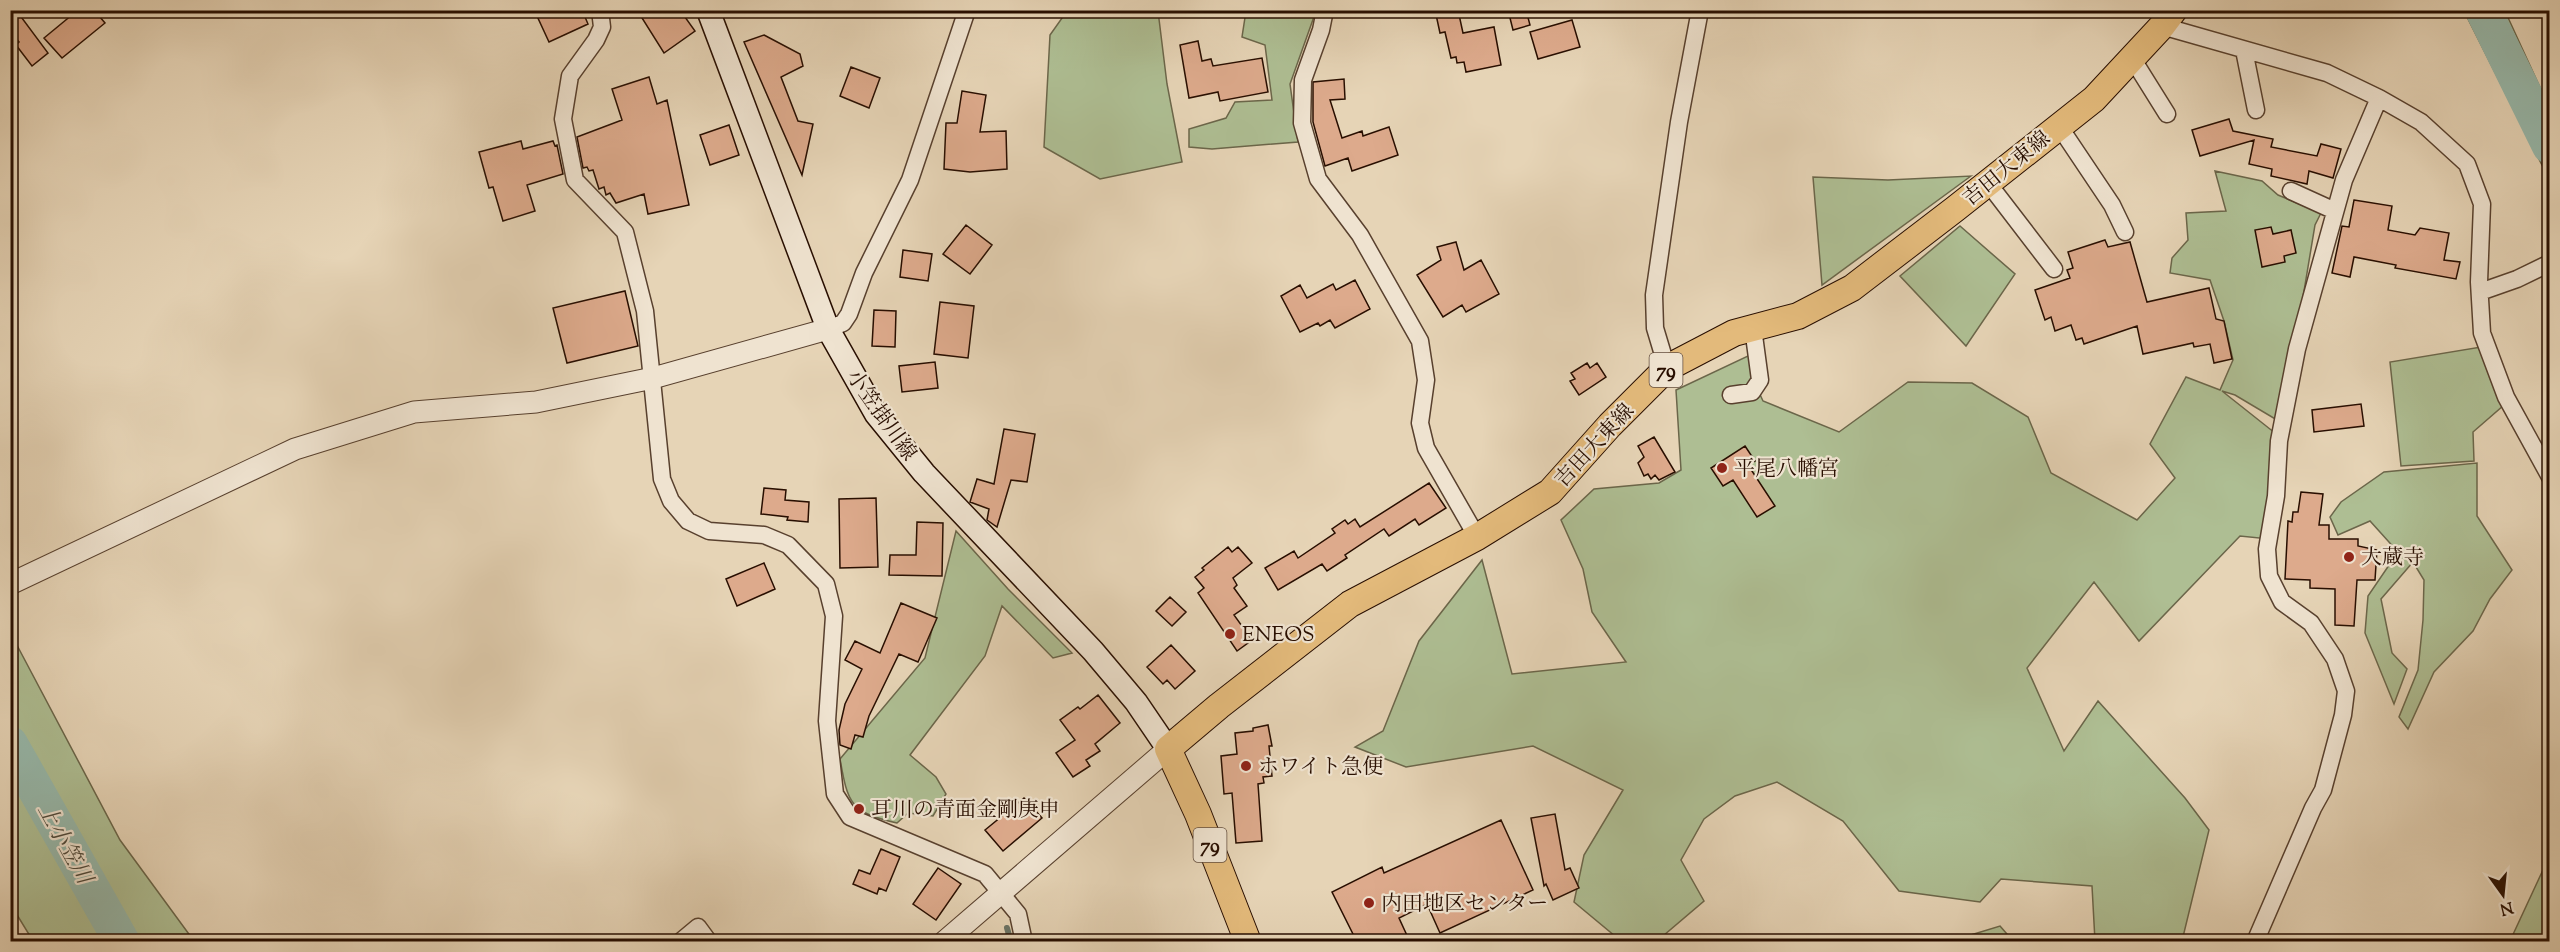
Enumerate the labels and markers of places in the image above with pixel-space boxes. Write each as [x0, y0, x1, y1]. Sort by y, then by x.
place label: 平尾八幡宮 [1734, 455, 1839, 485]
marker: 平尾八幡宮 [1715, 461, 1729, 475]
place label: 大蔵寺 [2361, 544, 2424, 574]
marker: 大蔵寺 [2342, 550, 2356, 564]
place label: ENEOS [1242, 621, 1315, 651]
marker: ENEOS [1223, 627, 1237, 641]
place label: ホワイト急便 [1258, 753, 1383, 783]
marker: ホワイト急便 [1239, 759, 1253, 773]
place label: 耳川の青面金剛庚申 [871, 796, 1060, 826]
marker: 耳川の青面金剛庚申 [852, 802, 866, 816]
place label: 内田地区センター [1381, 890, 1548, 920]
marker: 内田地区センター [1362, 896, 1376, 910]

